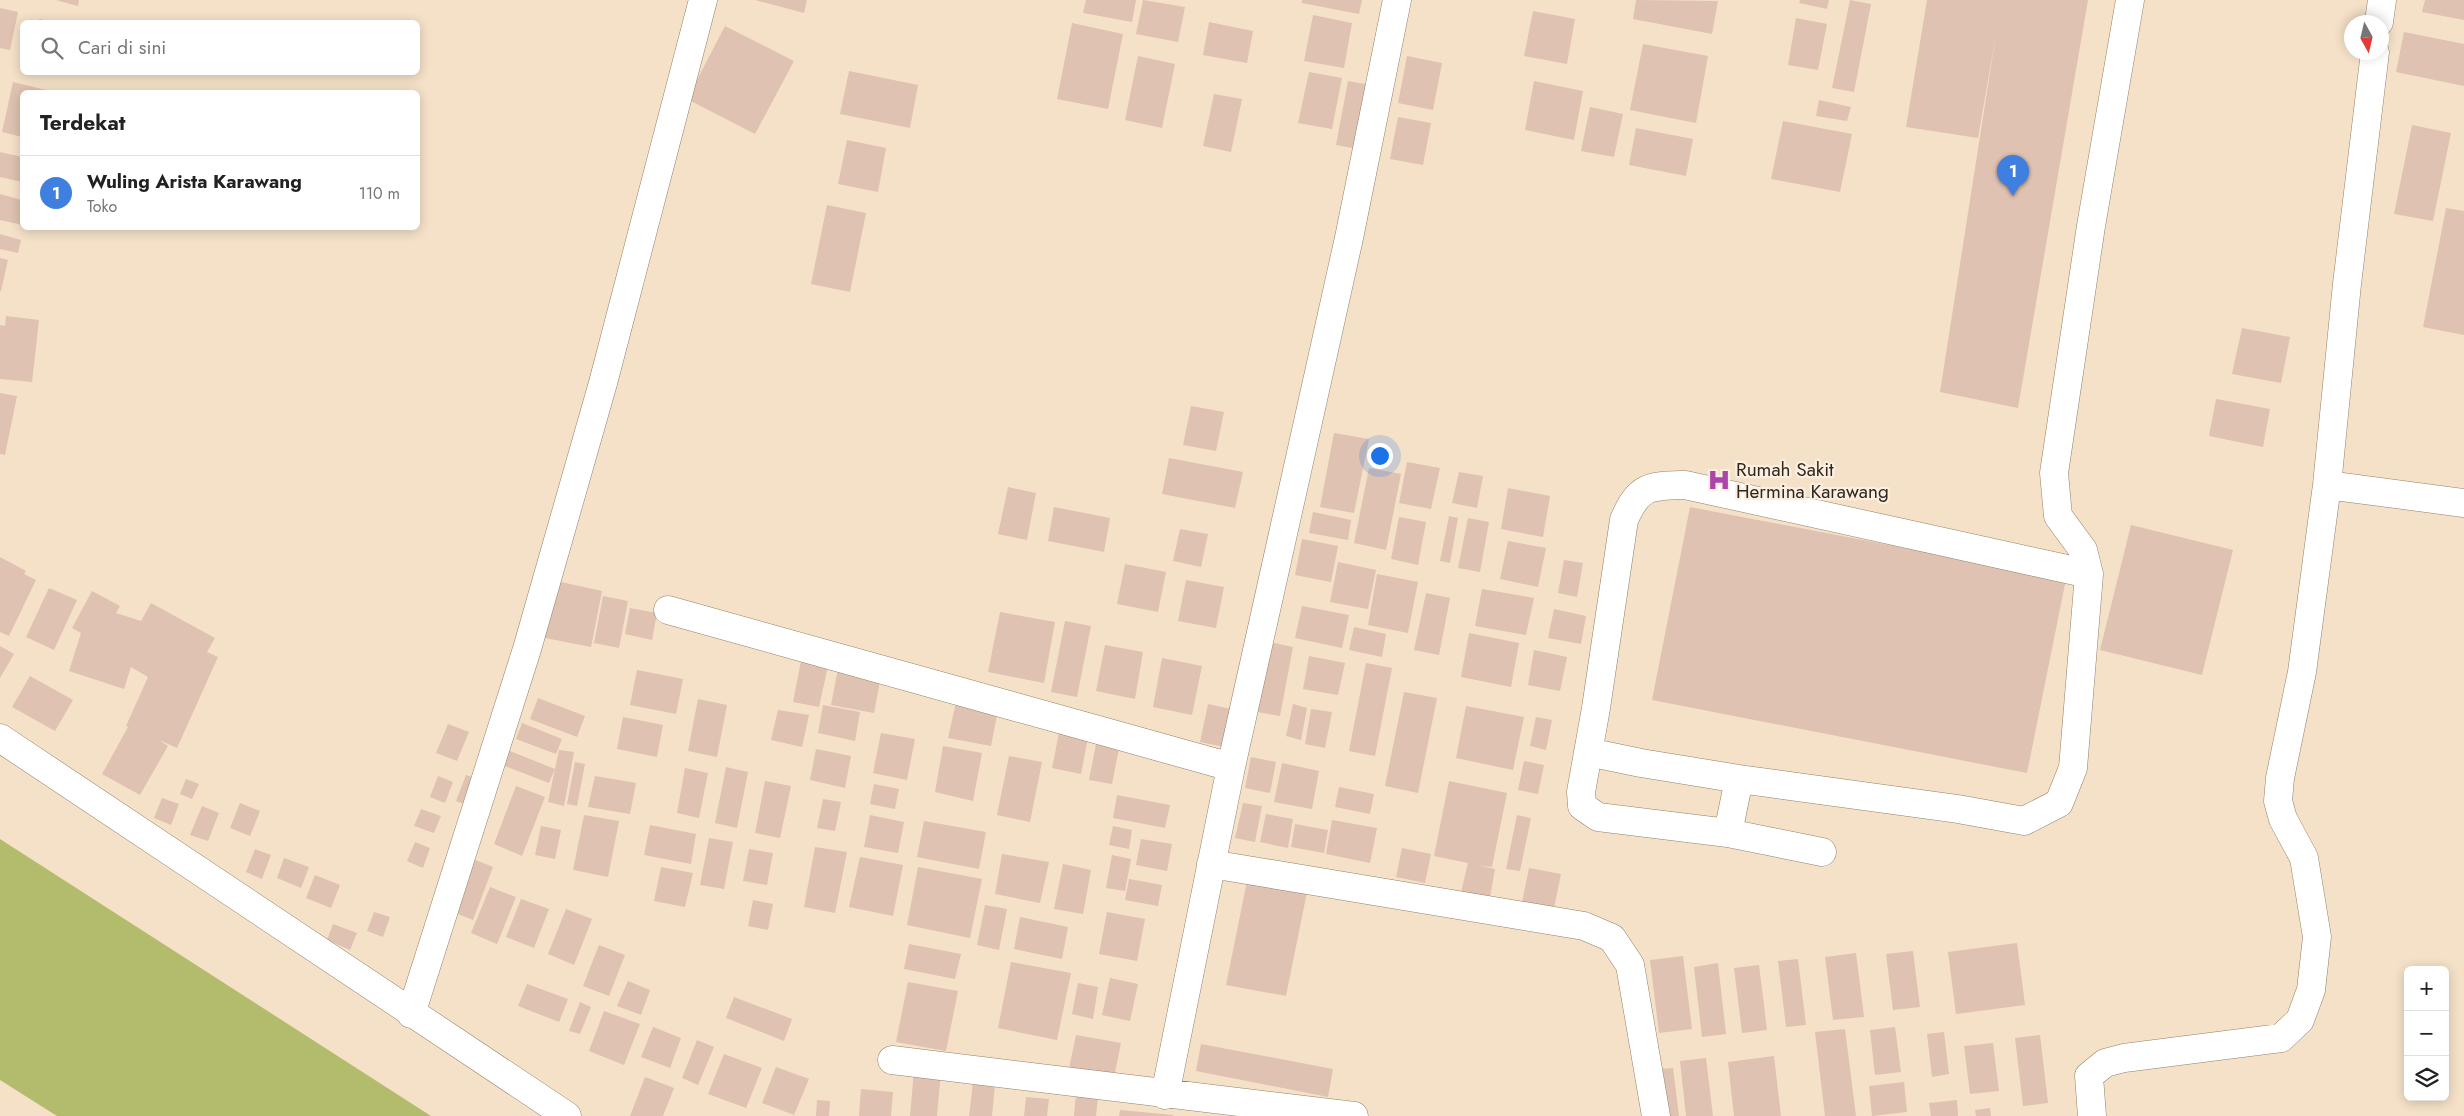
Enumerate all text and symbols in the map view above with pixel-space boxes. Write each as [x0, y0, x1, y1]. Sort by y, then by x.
north arrow [2344, 15, 2389, 60]
search box [20, 20, 420, 75]
icon: search [38, 34, 66, 62]
text: Cari di sini [78, 34, 166, 61]
text: Terdekat [40, 108, 125, 138]
pin: 1 [1997, 155, 2029, 196]
text: Wuling Arista Karawang [87, 168, 302, 195]
text: 1 [52, 182, 60, 205]
text: 110 m [359, 182, 400, 205]
text: Toko [87, 195, 117, 218]
your location [1367, 443, 1393, 469]
place label: Rumah Sakit Hermina Karawang [1736, 456, 1889, 505]
hospital icon: Rumah Sakit Hermina Karawang [1706, 467, 1732, 493]
map controls [2404, 966, 2449, 1101]
button: + [2404, 966, 2449, 1011]
button: − [2404, 1011, 2449, 1056]
button: layers [2404, 1056, 2449, 1101]

